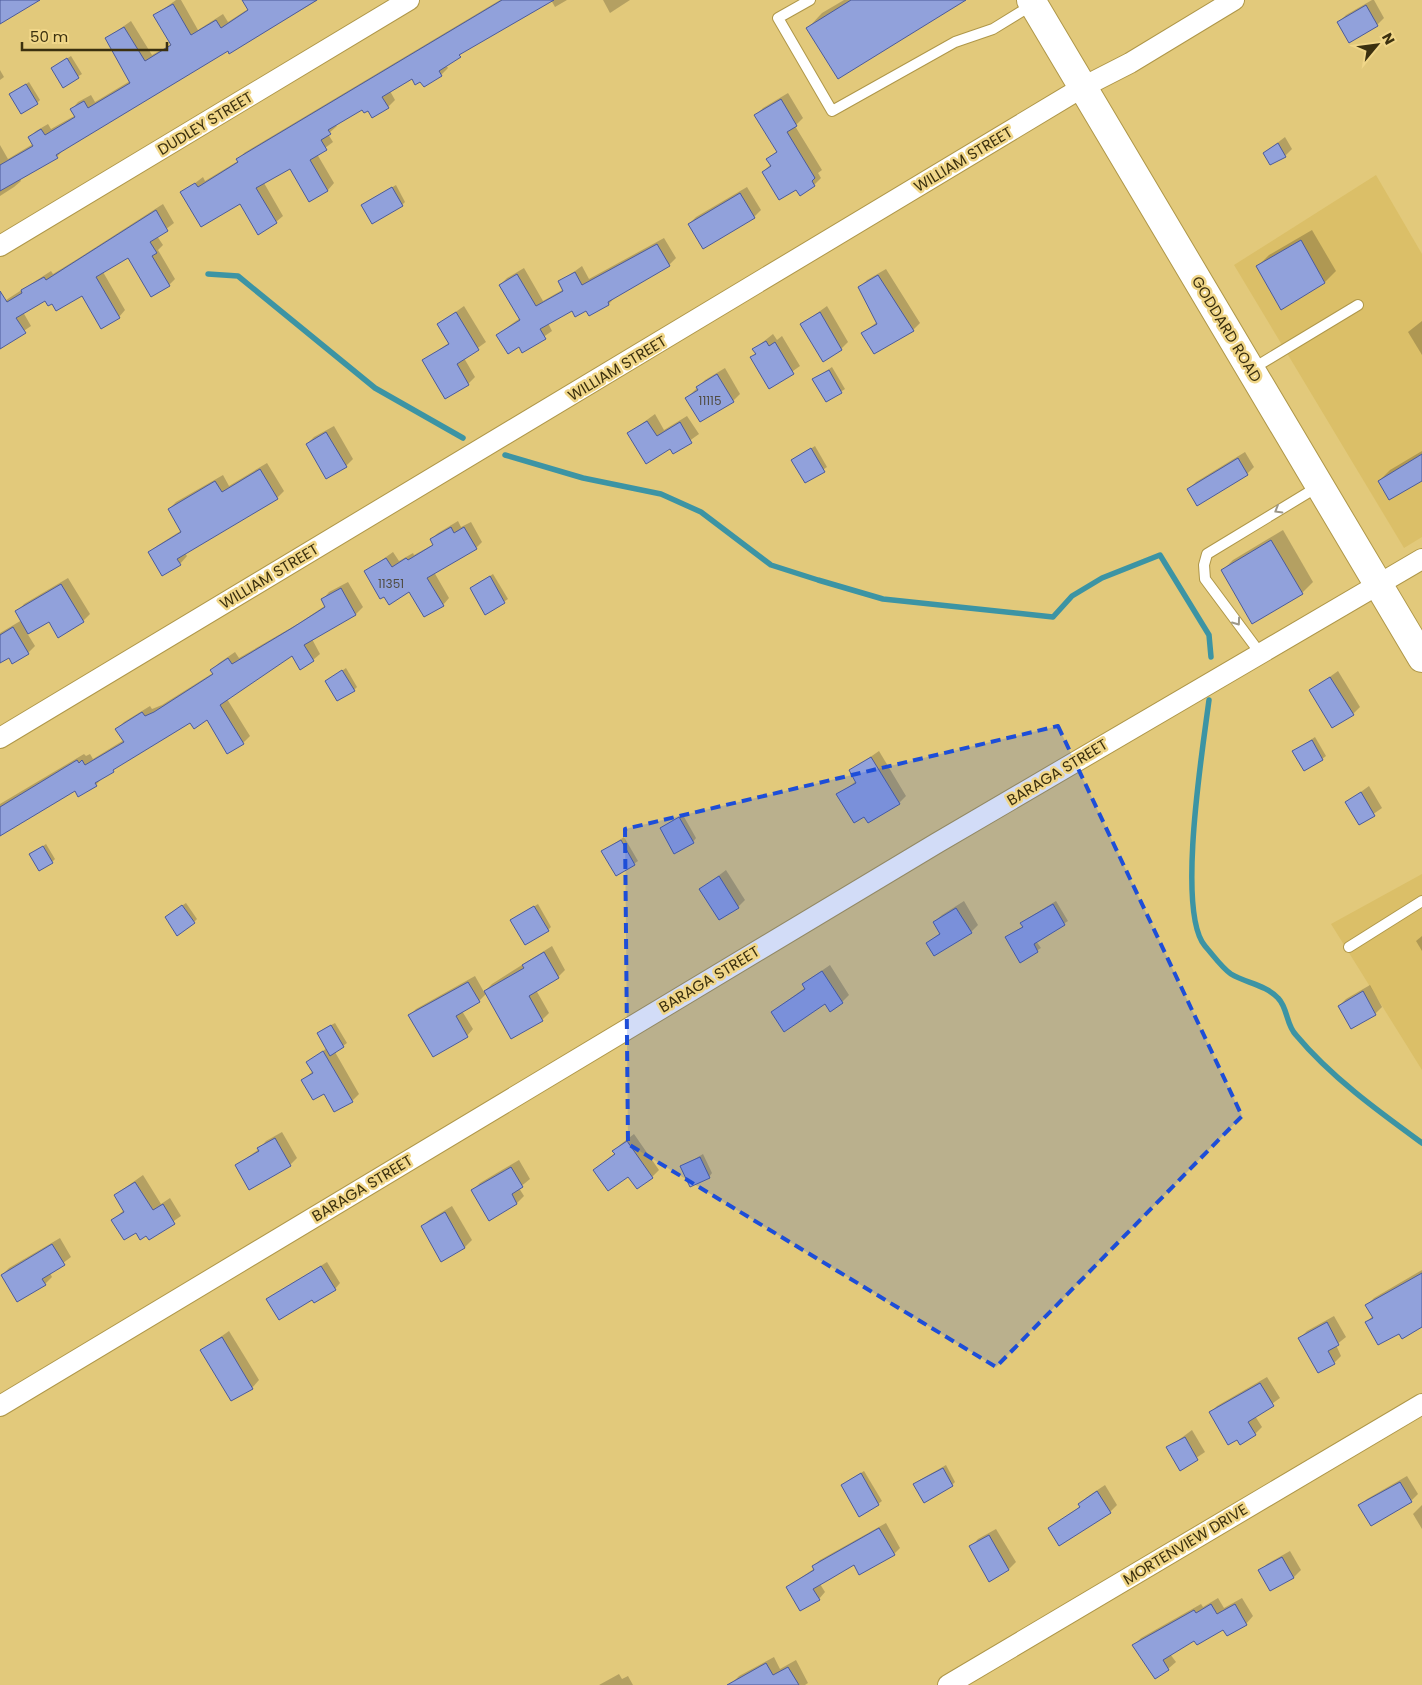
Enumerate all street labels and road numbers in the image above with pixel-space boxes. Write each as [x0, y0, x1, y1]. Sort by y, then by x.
street label: DUDLEY STREET [153, 86, 257, 160]
street label: WILLIAM STREET [910, 121, 1016, 197]
street label: GODDARD ROAD [1187, 272, 1267, 386]
street label: WILLIAM STREET [564, 330, 670, 406]
street label: WILLIAM STREET [216, 538, 322, 614]
street label: BARAGA STREET [1003, 734, 1111, 810]
street label: BARAGA STREET [655, 941, 763, 1017]
street label: BARAGA STREET [308, 1150, 416, 1226]
street label: MORTENVIEW DRIVE [1119, 1499, 1251, 1589]

